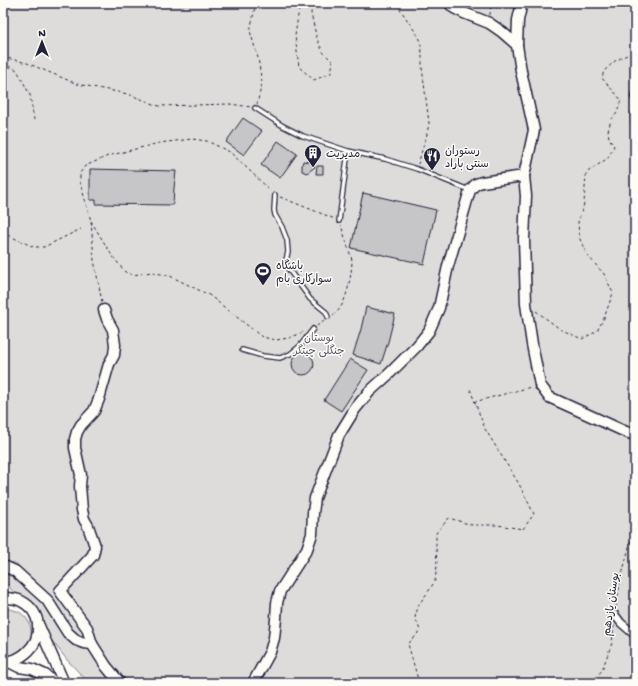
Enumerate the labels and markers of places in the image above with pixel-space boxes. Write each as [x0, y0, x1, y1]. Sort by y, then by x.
building icon: مدیریت [303, 143, 323, 168]
place label: رستوران سنتی باراد [445, 145, 489, 171]
restaurant icon: رستوران سنتی باراد [422, 146, 442, 171]
place label: مدیریت [326, 149, 360, 161]
place label: باشگاه سوارکاری بام [276, 259, 332, 287]
sports icon: باشگاه سوارکاری بام [253, 261, 273, 286]

